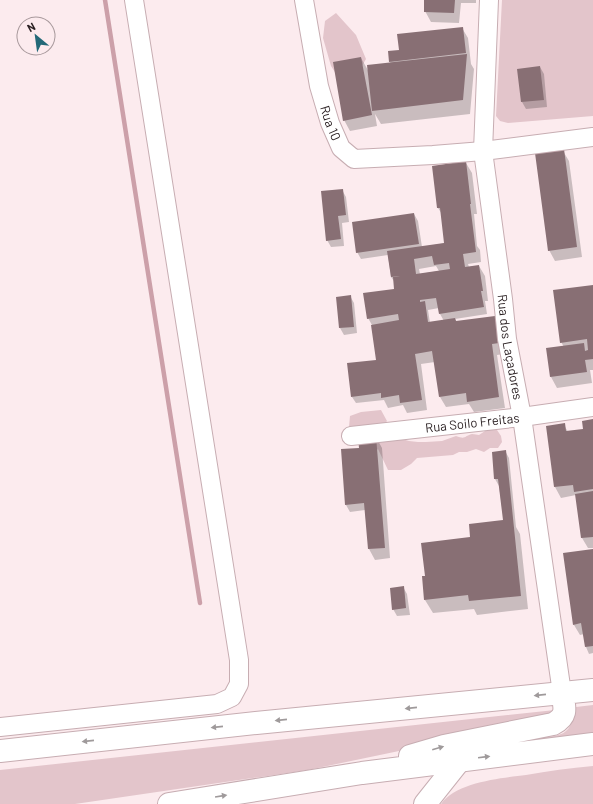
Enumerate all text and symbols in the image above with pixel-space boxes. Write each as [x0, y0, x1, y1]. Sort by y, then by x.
north arrow [16, 16, 56, 56]
text: N [25, 19, 37, 34]
street label: Rua 10 [317, 104, 345, 143]
street label: Rua dos Laçadores [494, 293, 527, 401]
street label: Rua Soilo Freitas [424, 409, 520, 436]
one-way arrow [534, 692, 546, 698]
one-way arrow [405, 704, 417, 711]
one-way arrow [275, 717, 288, 724]
one-way arrow [211, 724, 223, 730]
one-way arrow [82, 738, 94, 745]
one-way arrow [432, 744, 445, 750]
one-way arrow [478, 754, 490, 760]
one-way arrow [215, 792, 227, 798]

